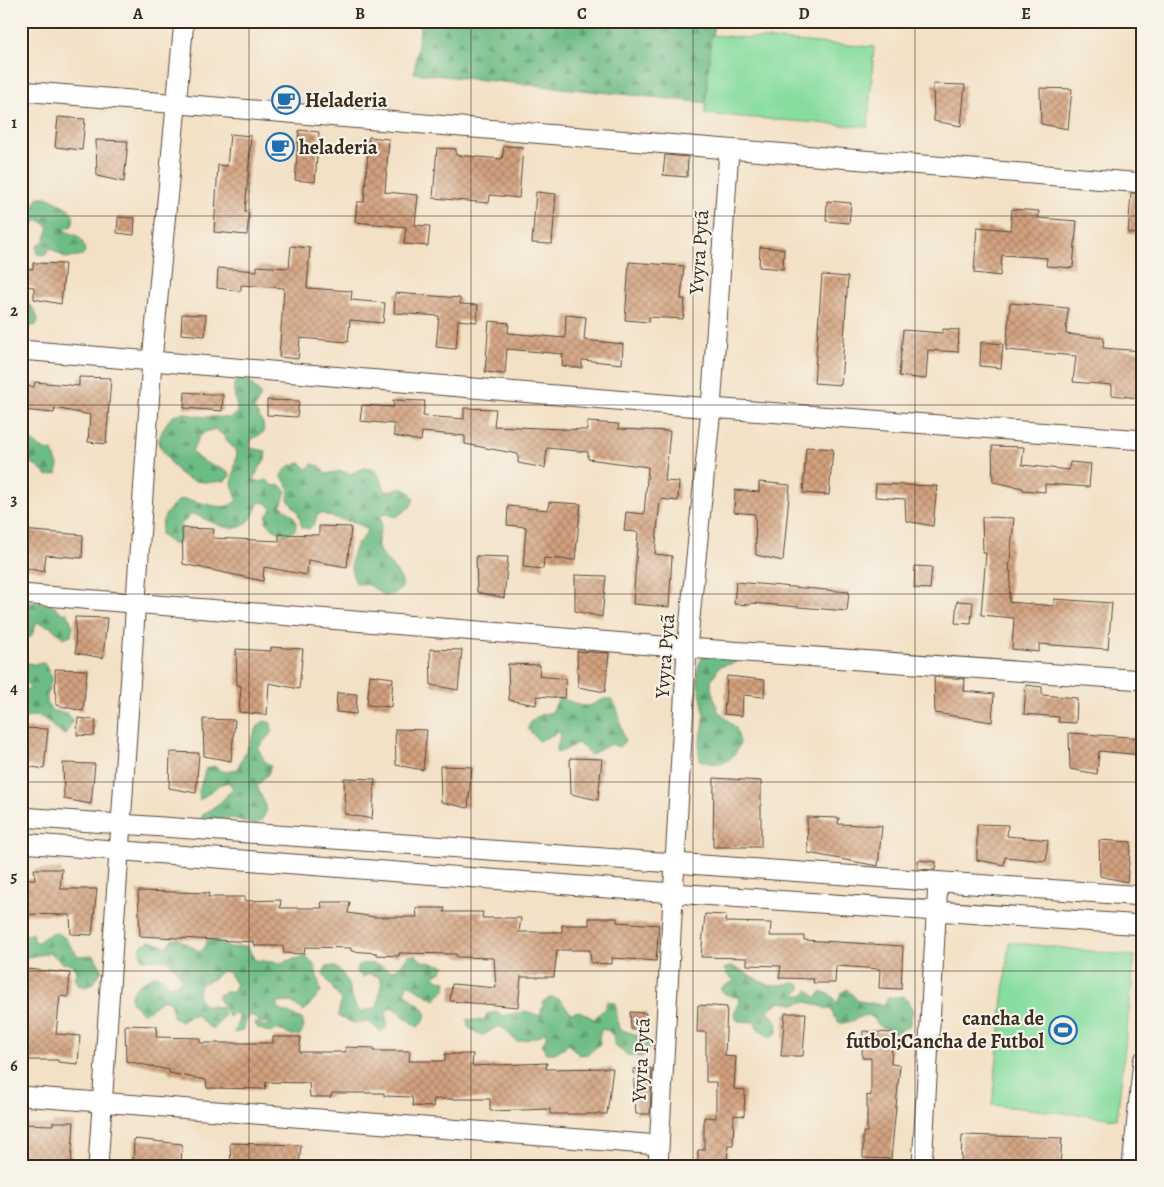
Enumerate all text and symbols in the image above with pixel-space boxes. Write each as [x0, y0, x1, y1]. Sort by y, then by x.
text: A [132, 3, 144, 25]
text: B [355, 3, 365, 25]
text: C [577, 3, 587, 25]
text: D [798, 3, 810, 25]
text: E [1021, 3, 1031, 25]
cafe icon: Heladeria [271, 85, 301, 115]
place label: Heladeria [305, 87, 388, 114]
text: 1 [11, 112, 17, 134]
cafe icon: heladeria [265, 132, 295, 162]
place label: heladeria [299, 134, 378, 161]
street label: Yvyra Pytã [683, 208, 715, 296]
text: 2 [10, 300, 18, 322]
text: 3 [11, 489, 18, 511]
street label: Yvyra Pytã [649, 612, 681, 700]
text: 4 [10, 678, 18, 700]
text: 5 [11, 866, 18, 888]
place label: cancha de futbol;Cancha de Futbol [846, 1005, 1045, 1055]
sports icon: cancha de futbol;Cancha de Futbol [1048, 1015, 1078, 1045]
street label: Yvyra Pytã [625, 1016, 657, 1104]
text: 6 [10, 1055, 18, 1077]

